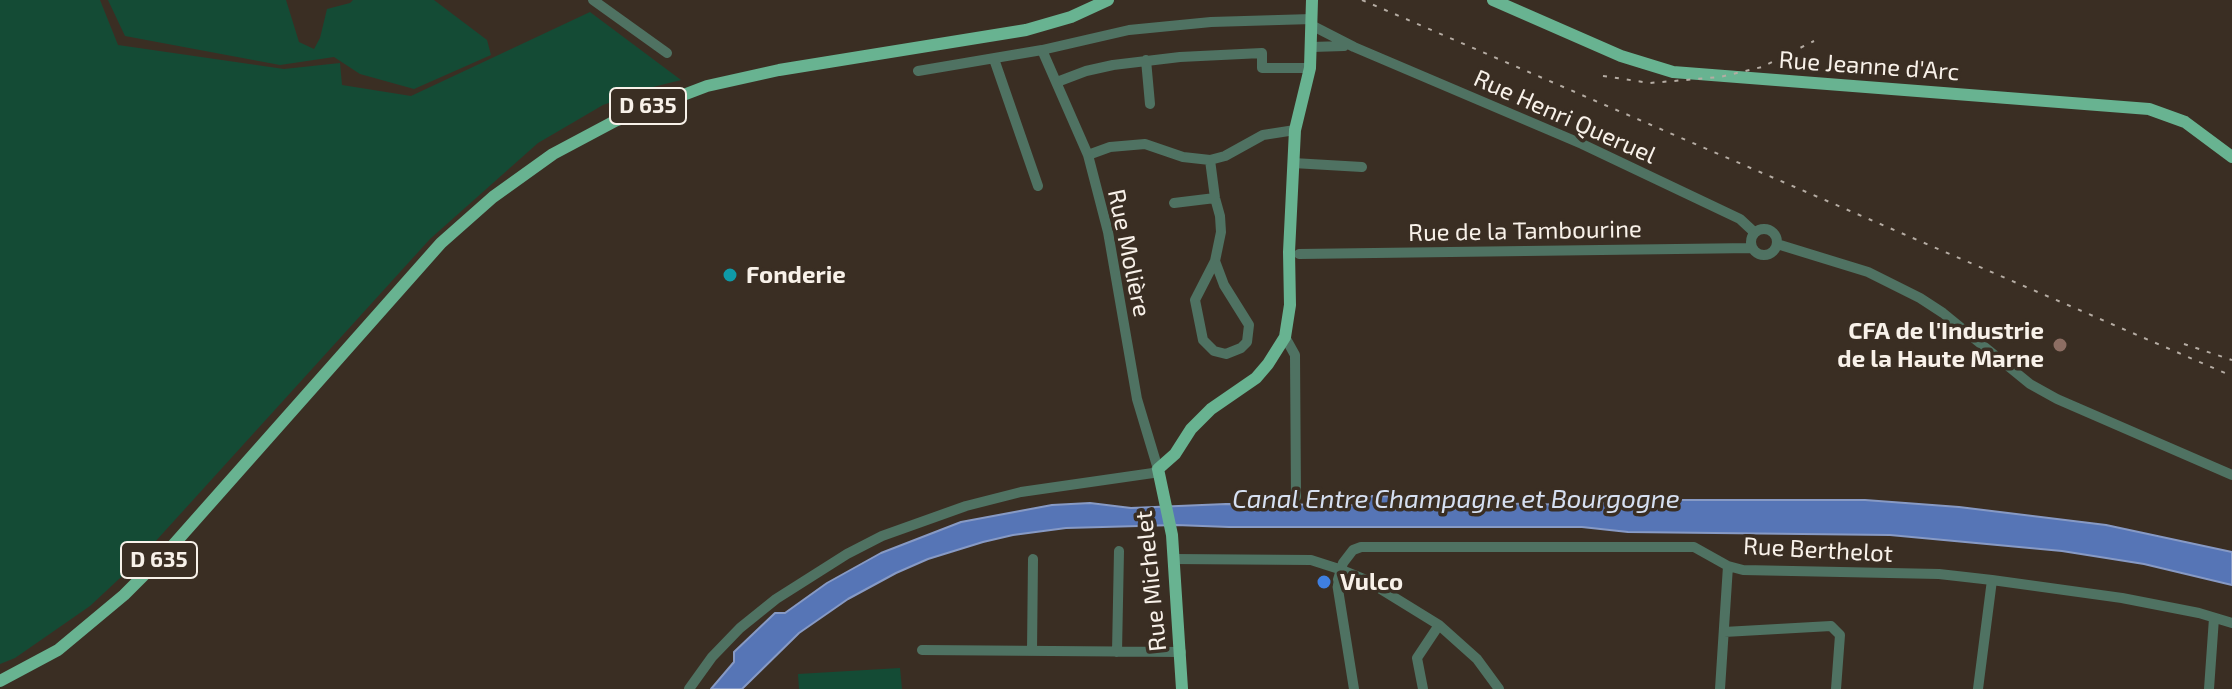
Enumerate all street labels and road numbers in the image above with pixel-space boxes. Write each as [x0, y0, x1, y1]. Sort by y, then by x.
street label: Rue Jeanne d'Arc [1778, 45, 1960, 87]
street label: Rue Henri Queruel [1469, 64, 1661, 170]
road number: D 635 [610, 88, 686, 124]
street label: Rue Molière [1101, 187, 1157, 319]
street label: Rue de la Tambourine [1408, 215, 1642, 247]
street label: Rue Michelet [1129, 509, 1173, 653]
street label: Rue Berthelot [1742, 532, 1894, 568]
road number: D 635 [121, 542, 197, 578]

